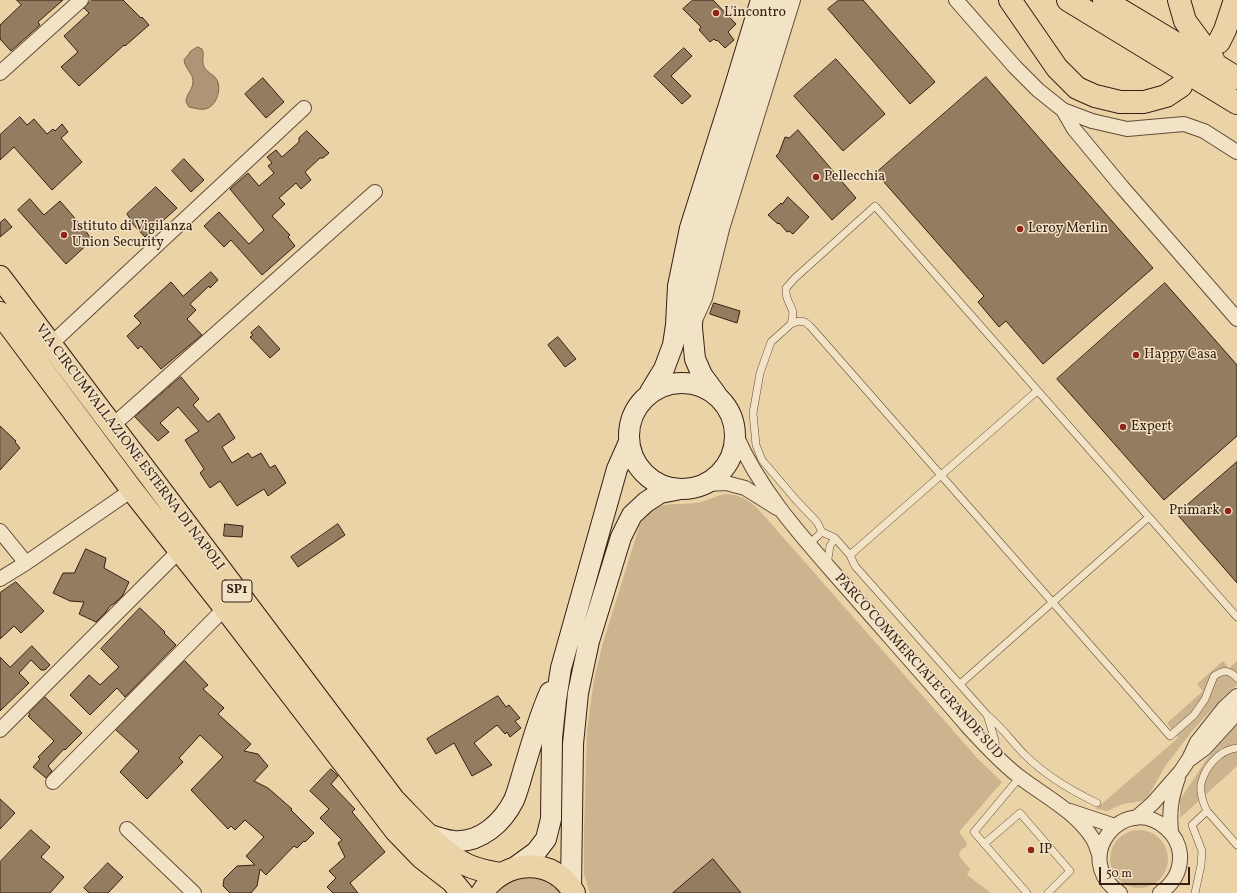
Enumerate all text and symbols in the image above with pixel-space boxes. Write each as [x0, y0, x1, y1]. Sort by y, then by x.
place label: L'incontro [724, 5, 786, 21]
marker: L'incontro [711, 8, 721, 18]
place label: Pellecchia [824, 169, 885, 185]
marker: Pellecchia [811, 172, 821, 182]
place label: Istituto di Vigilanza Union Security [72, 219, 193, 252]
place label: Leroy Merlin [1028, 221, 1108, 237]
marker: Leroy Merlin [1015, 224, 1025, 234]
marker: Istituto di Vigilanza Union Security [59, 230, 69, 240]
street label: VIA CIRCUMVALLAZIONE ESTERNA DI NAPOLI [31, 321, 227, 575]
place label: Happy Casa [1144, 347, 1217, 363]
marker: Happy Casa [1131, 350, 1141, 360]
place label: Expert [1131, 419, 1172, 435]
marker: Expert [1118, 422, 1128, 432]
place label: Primark [1169, 503, 1220, 519]
marker: Primark [1223, 506, 1233, 516]
street label: PARCO COMMERCIALE GRANDE SUD [830, 571, 1006, 763]
road number: SP1 [222, 580, 252, 602]
place label: IP [1039, 842, 1052, 858]
marker: IP [1026, 845, 1036, 855]
scale bar [1101, 859, 1192, 885]
text: 50 m [1106, 866, 1132, 882]

